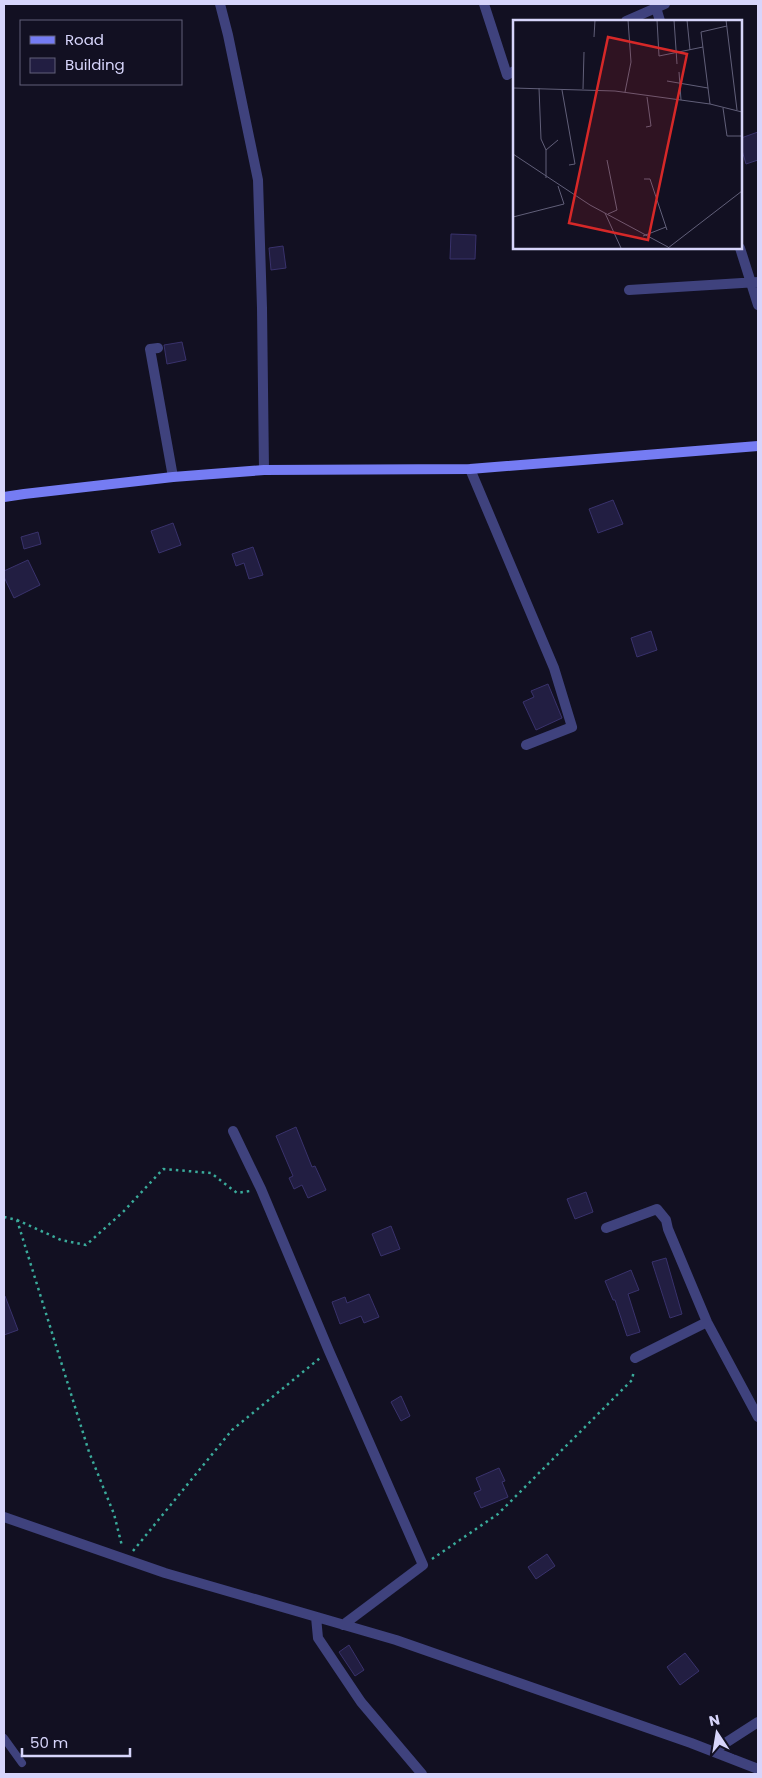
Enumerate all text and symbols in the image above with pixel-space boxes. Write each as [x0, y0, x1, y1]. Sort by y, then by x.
legend [20, 20, 182, 85]
inset map [513, 20, 742, 249]
text: Road [65, 29, 104, 50]
text: Building [65, 54, 125, 75]
north arrow [692, 1708, 742, 1758]
text: N [707, 1709, 722, 1731]
scale bar [22, 1726, 130, 1758]
text: 50 m [30, 1732, 68, 1753]

